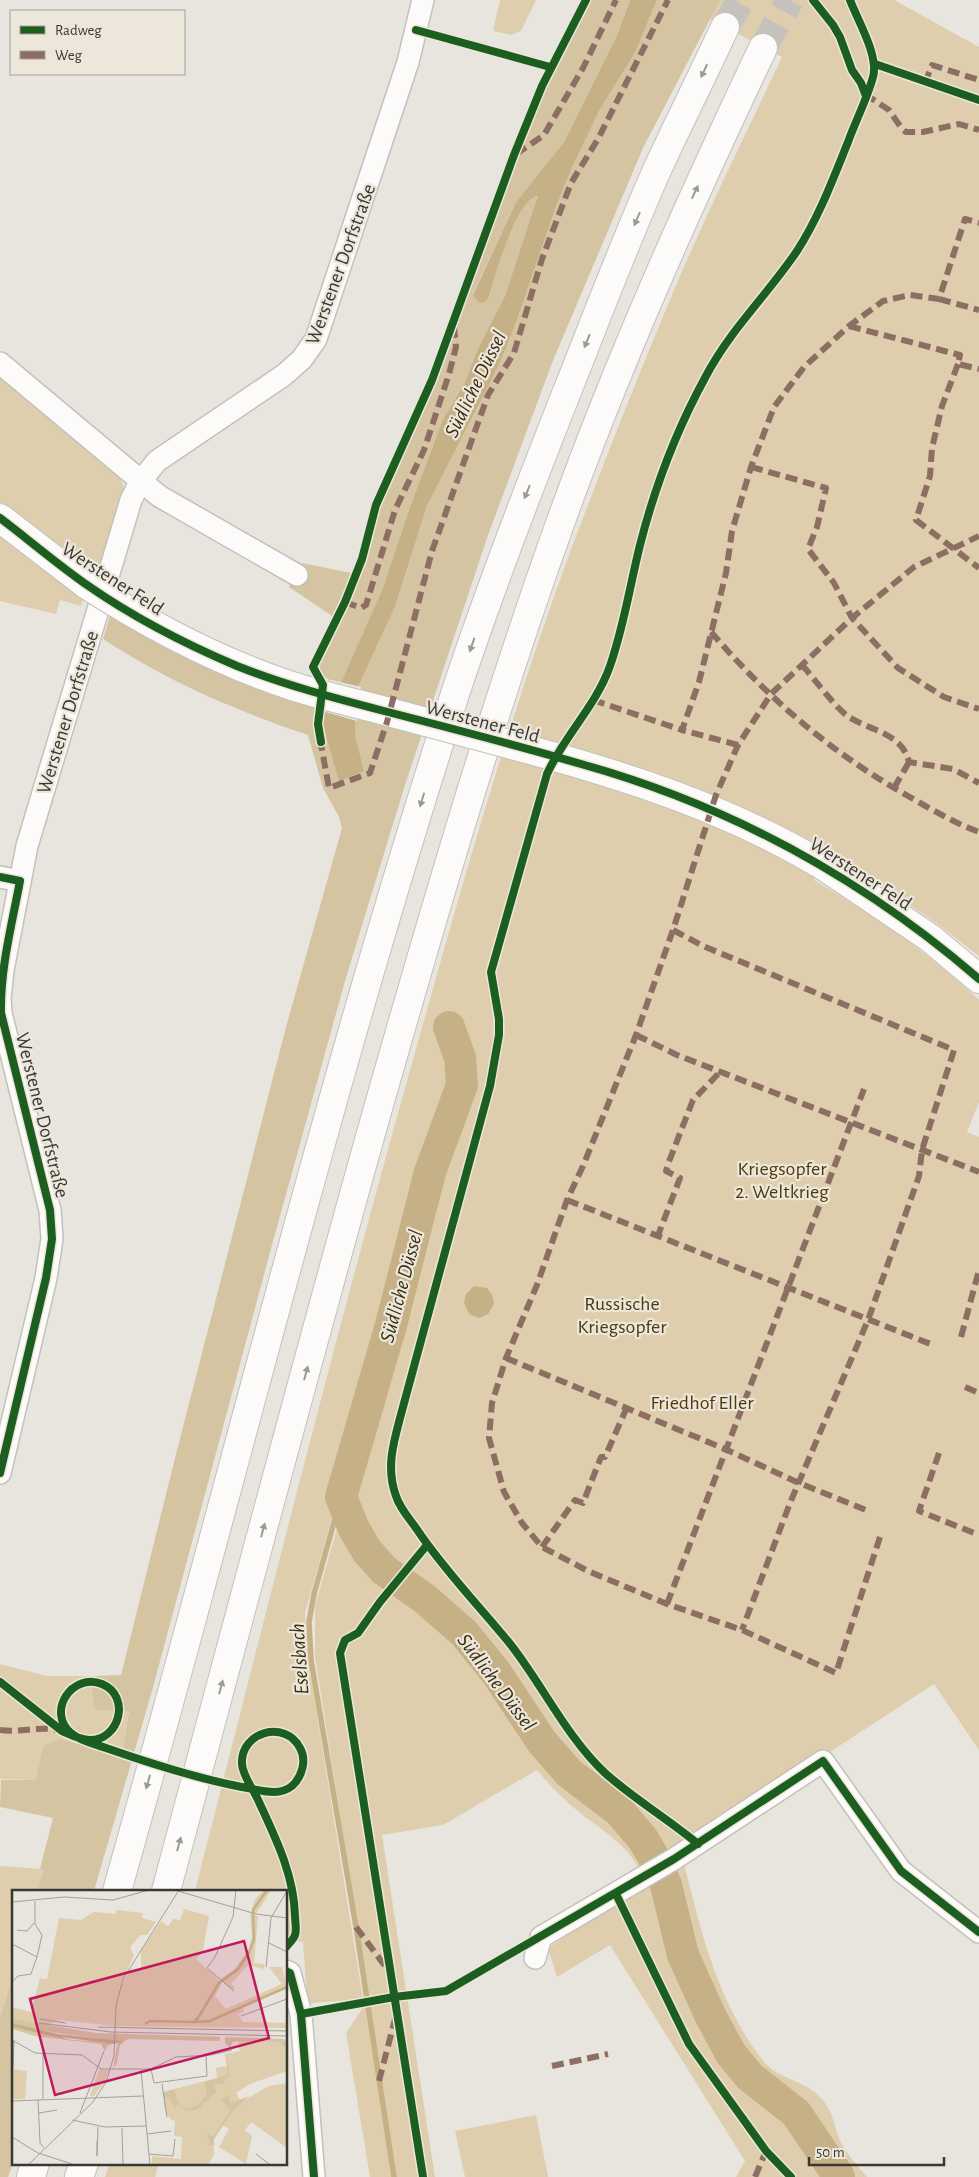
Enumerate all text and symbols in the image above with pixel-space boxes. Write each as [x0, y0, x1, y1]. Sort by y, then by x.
legend [10, 10, 185, 75]
text: Radweg [55, 23, 102, 38]
text: Weg [55, 48, 83, 63]
one-way arrow [700, 64, 708, 78]
street label: Werstener Dorfstraße [303, 181, 379, 347]
one-way arrow [692, 185, 700, 199]
one-way arrow [632, 212, 640, 226]
water label: Südliche Düssel [441, 328, 510, 441]
one-way arrow [583, 334, 591, 349]
one-way arrow [523, 485, 530, 500]
street label: Werstener Feld [58, 539, 167, 619]
street label: Werstener Dorfstraße [34, 628, 102, 796]
one-way arrow [468, 638, 476, 653]
street label: Werstener Feld [424, 697, 542, 747]
one-way arrow [418, 793, 426, 808]
street label: Werstener Feld [806, 834, 915, 914]
street label: Werstener Dorfstraße [12, 1031, 72, 1200]
park label: Kriegsopfer 2. Weltkrieg [735, 1159, 829, 1202]
water label: Südliche Düssel [376, 1228, 427, 1345]
park label: Russische Kriegsopfer [577, 1294, 667, 1337]
one-way arrow [302, 1365, 310, 1380]
park label: Friedhof Eller [650, 1393, 754, 1413]
one-way arrow [260, 1522, 268, 1537]
water label: Eselsbach [287, 1623, 312, 1695]
water label: Südliche Düssel [453, 1630, 540, 1735]
one-way arrow [217, 1679, 225, 1694]
one-way arrow [144, 1775, 152, 1790]
one-way arrow [175, 1836, 183, 1851]
inset map [12, 1890, 288, 2164]
scale bar [809, 2134, 944, 2166]
text: 50 m [816, 2145, 845, 2160]

